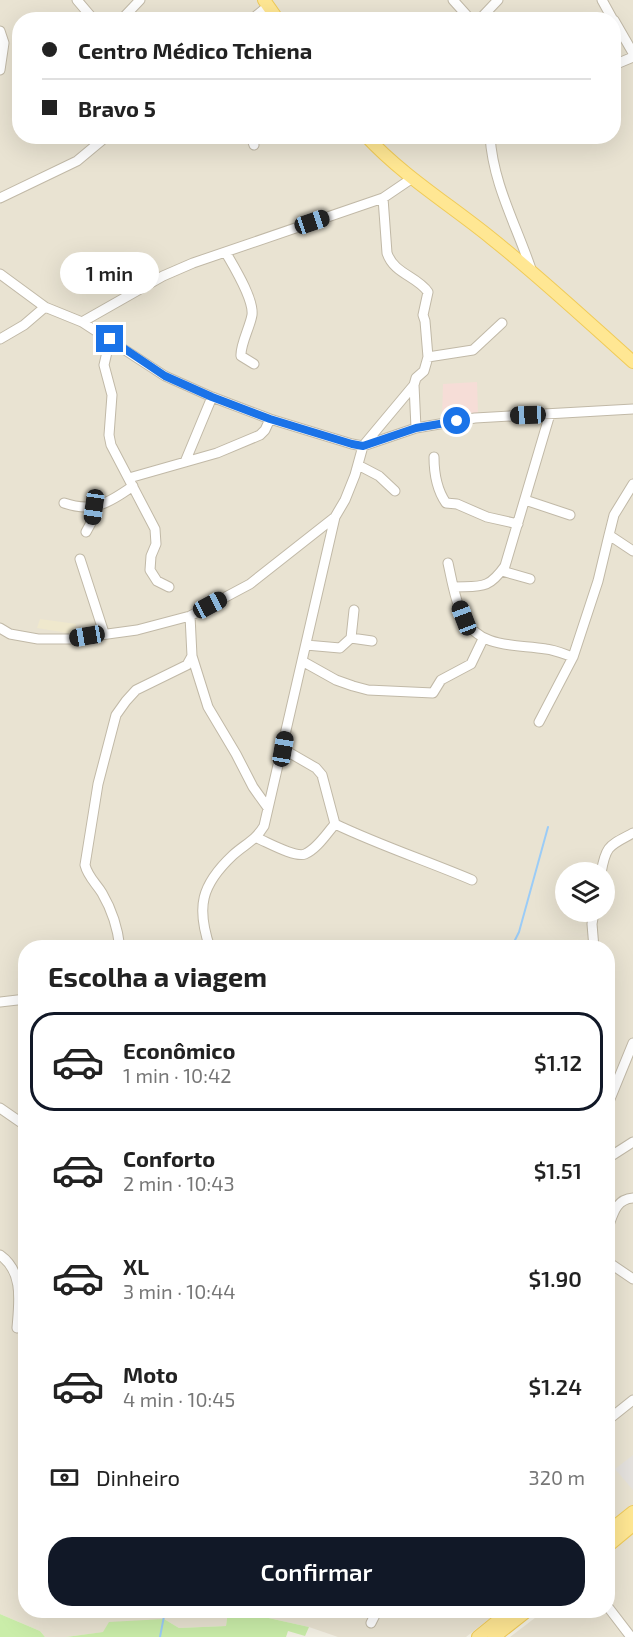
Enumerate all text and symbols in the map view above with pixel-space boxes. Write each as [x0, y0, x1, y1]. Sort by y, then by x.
text: Centro Médico Tchiena [78, 37, 312, 63]
text: Bravo 5 [78, 95, 156, 121]
car [292, 208, 332, 236]
callout: 1 min [60, 252, 160, 294]
text: 1 min [86, 261, 133, 285]
route end [96, 325, 123, 352]
car [510, 405, 546, 425]
route start [443, 407, 470, 434]
car [83, 488, 105, 526]
car [190, 589, 230, 621]
car [449, 598, 479, 638]
car [68, 624, 106, 648]
car [271, 730, 295, 768]
map controls [555, 862, 615, 922]
button: layers [555, 862, 615, 922]
text: Escolha a viagem [48, 960, 267, 992]
icon: car [51, 1035, 105, 1089]
text: Econômico [123, 1037, 235, 1063]
text: $1.12 [534, 1049, 582, 1075]
text: 1 min · 10:42 [123, 1063, 231, 1087]
icon: car [51, 1143, 105, 1197]
text: Conforto [123, 1145, 215, 1171]
text: $1.51 [534, 1157, 582, 1183]
text: 2 min · 10:43 [123, 1171, 235, 1195]
icon: car [51, 1251, 105, 1305]
text: XL [123, 1253, 149, 1279]
text: $1.90 [529, 1265, 582, 1291]
text: 3 min · 10:44 [123, 1279, 236, 1303]
icon: car [51, 1359, 105, 1413]
text: Moto [123, 1361, 178, 1387]
text: $1.24 [529, 1373, 582, 1399]
text: 4 min · 10:45 [123, 1387, 235, 1411]
icon: cash [48, 1461, 81, 1494]
text: Dinheiro [96, 1464, 180, 1490]
text: 320 m [529, 1465, 585, 1489]
button: Confirmar [48, 1537, 585, 1606]

